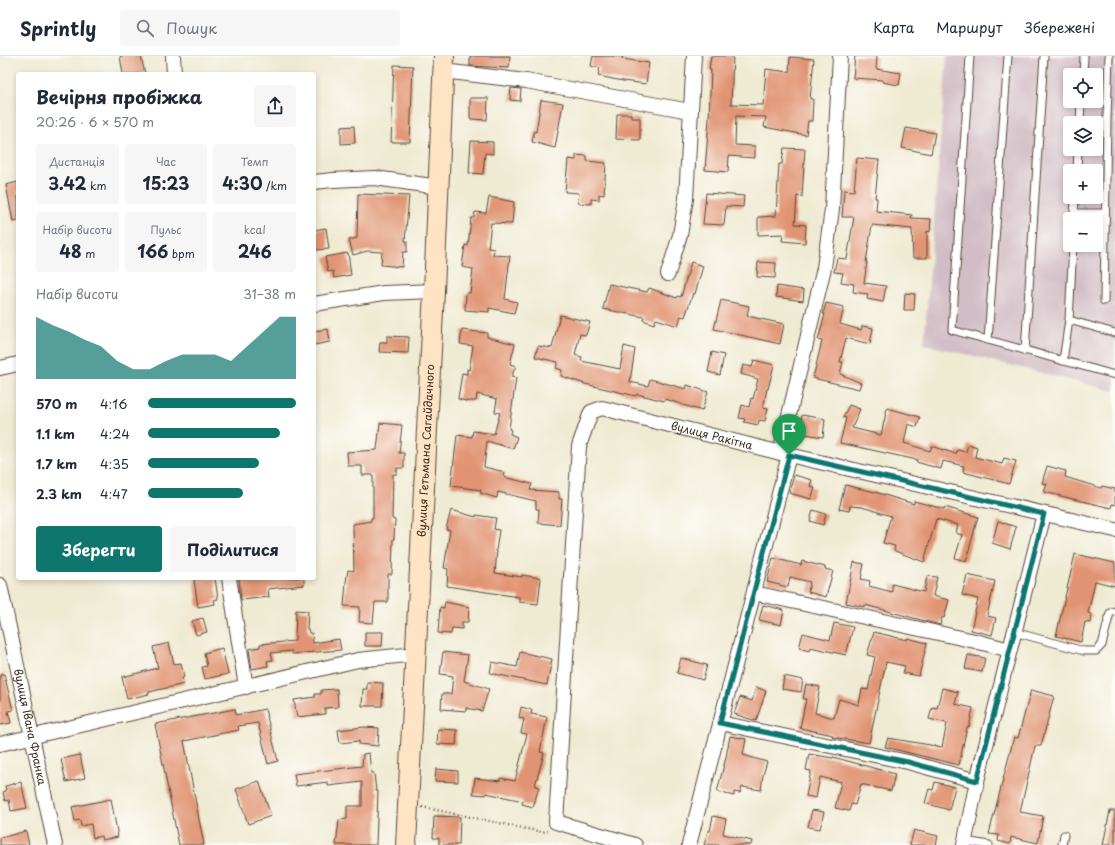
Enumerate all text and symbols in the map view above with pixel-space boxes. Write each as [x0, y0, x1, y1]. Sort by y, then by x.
search box [120, 10, 400, 46]
text: Sprintly [20, 14, 96, 42]
text: Пошук [166, 16, 217, 39]
icon: search [134, 17, 156, 39]
text: Карта [873, 17, 914, 38]
text: Маршрут [936, 17, 1003, 38]
text: Збережені [1025, 17, 1095, 38]
map controls [1063, 68, 1103, 252]
button: locate [1063, 68, 1103, 108]
text: Вечірня пробіжка [36, 83, 202, 110]
button: share [254, 85, 296, 127]
text: 20:26 · 6 × 570 m [36, 112, 154, 131]
button: layers [1063, 116, 1103, 156]
text: Дистанція [50, 153, 105, 170]
text: Час [156, 153, 176, 170]
text: Темп [241, 153, 269, 170]
button: + [1063, 164, 1103, 204]
text: 3.42 [48, 170, 86, 196]
text: 15:23 [143, 170, 189, 196]
text: 4:30 [222, 170, 262, 196]
text: km [86, 177, 106, 194]
text: /km [262, 177, 287, 194]
button: − [1063, 212, 1103, 252]
text: Набір висоти [43, 221, 112, 238]
text: Пульс [150, 221, 182, 238]
text: kcal [244, 221, 266, 238]
text: 48 [59, 238, 82, 264]
text: 166 [137, 238, 168, 264]
text: 246 [238, 238, 272, 264]
text: m [82, 245, 95, 262]
text: bpm [168, 245, 195, 262]
text: Набір висоти [36, 284, 118, 303]
text: 31–38 m [243, 284, 296, 303]
street label: вулиця Гетьмана Сагайдачного [413, 364, 438, 537]
text: 570 m [36, 394, 77, 413]
text: 4:16 [100, 394, 127, 413]
pin [772, 414, 806, 455]
street label: вулиця Ракітна [669, 417, 755, 454]
icon: arrive [778, 420, 800, 442]
text: 1.1 km [36, 424, 75, 443]
text: 4:24 [100, 424, 130, 443]
text: 1.7 km [36, 454, 77, 473]
text: 4:35 [100, 454, 129, 473]
text: 2.3 km [36, 484, 82, 503]
text: 4:47 [100, 484, 128, 503]
button: Зберегти [36, 526, 162, 572]
button: Поділитися [170, 526, 296, 572]
street label: вулиця Івана Франка [10, 667, 51, 787]

